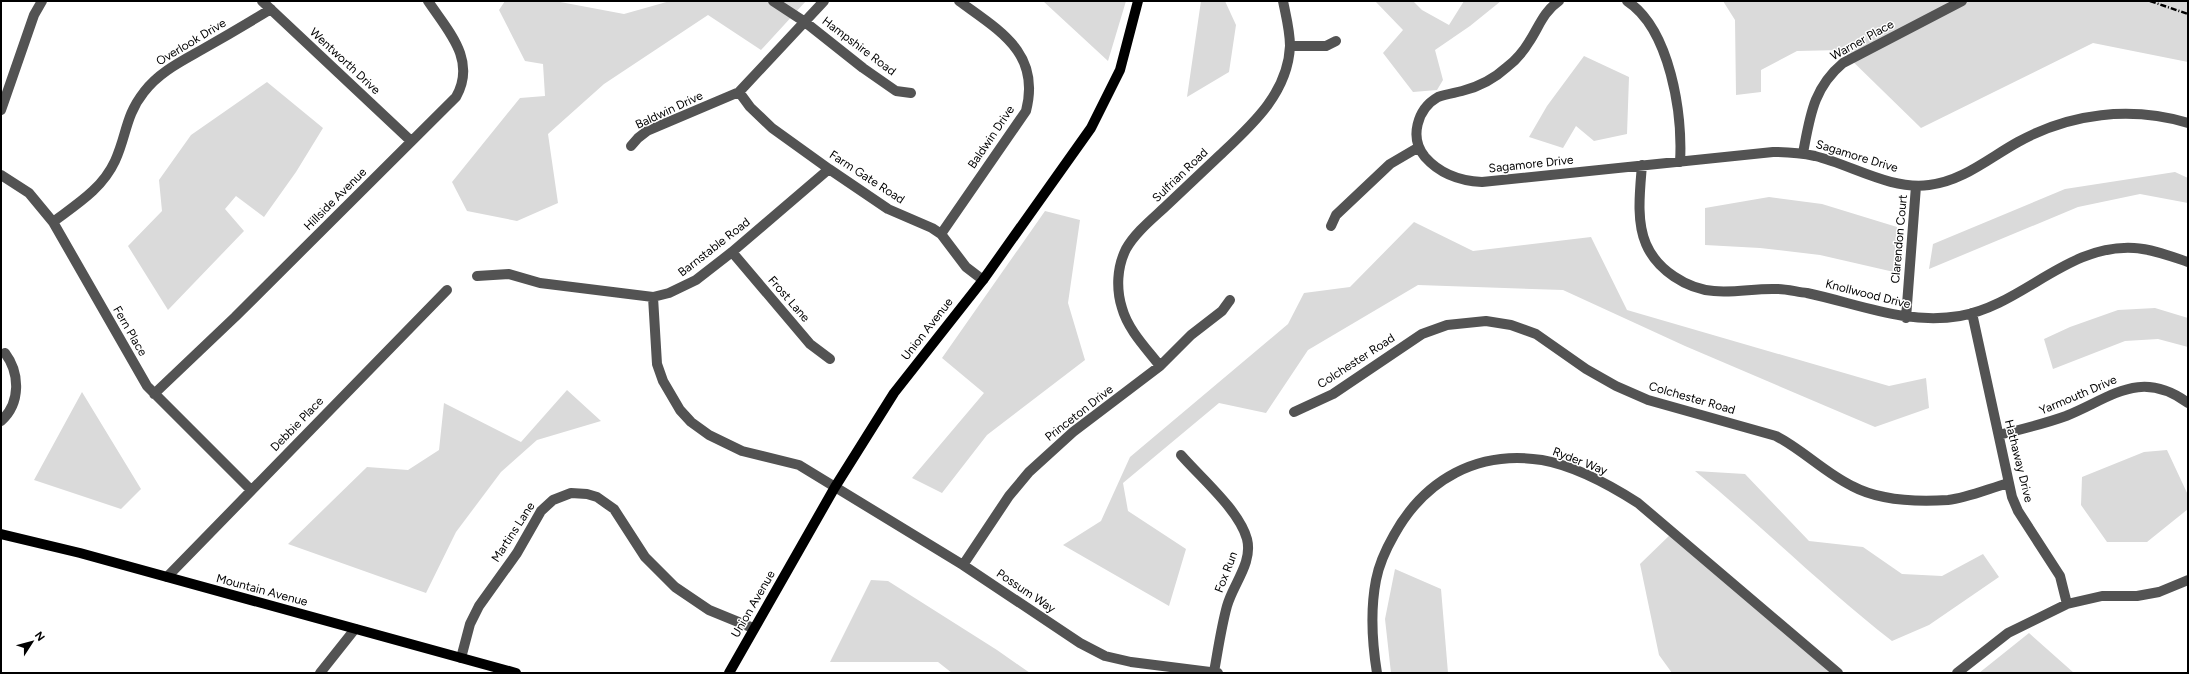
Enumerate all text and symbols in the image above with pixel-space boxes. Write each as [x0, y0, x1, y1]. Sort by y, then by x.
street label: Hampshire Road [819, 14, 899, 78]
street label: Overlook Drive [153, 15, 229, 68]
street label: Warner Place [1828, 17, 1896, 63]
street label: Wentworth Drive [307, 25, 383, 97]
street label: Baldwin Drive [633, 88, 705, 132]
street label: Baldwin Drive [965, 103, 1017, 171]
street label: Sagamore Drive [1814, 137, 1900, 175]
street label: Sulfrian Road [1149, 145, 1211, 205]
street label: Farm Gate Road [827, 148, 907, 206]
street label: Sagamore Drive [1488, 153, 1575, 175]
street label: Hillside Avenue [301, 165, 369, 233]
street label: Clarendon Court [1888, 193, 1910, 284]
street label: Barnstable Road [675, 215, 753, 279]
street label: Frost Lane [765, 273, 813, 325]
street label: Knollwood Drive [1824, 277, 1912, 311]
street label: Union Avenue [898, 295, 956, 363]
street label: Fern Place [110, 303, 150, 359]
street label: Colchester Road [1315, 331, 1397, 391]
street label: Yarmouth Drive [2037, 372, 2119, 418]
street label: Colchester Road [1647, 379, 1737, 417]
street label: Princeton Drive [1042, 382, 1116, 444]
street label: Debbie Place [268, 394, 327, 454]
street label: Hathaway Drive [2002, 418, 2036, 504]
street label: Ryder Way [1551, 444, 1610, 478]
street label: Martins Lane [488, 499, 538, 565]
street label: Fox Run [1212, 549, 1240, 595]
street label: Possum Way [994, 566, 1059, 616]
street label: Union Avenue [728, 568, 778, 640]
street label: Mountain Avenue [215, 571, 310, 609]
north arrow [12, 622, 52, 662]
text: N [32, 629, 47, 644]

